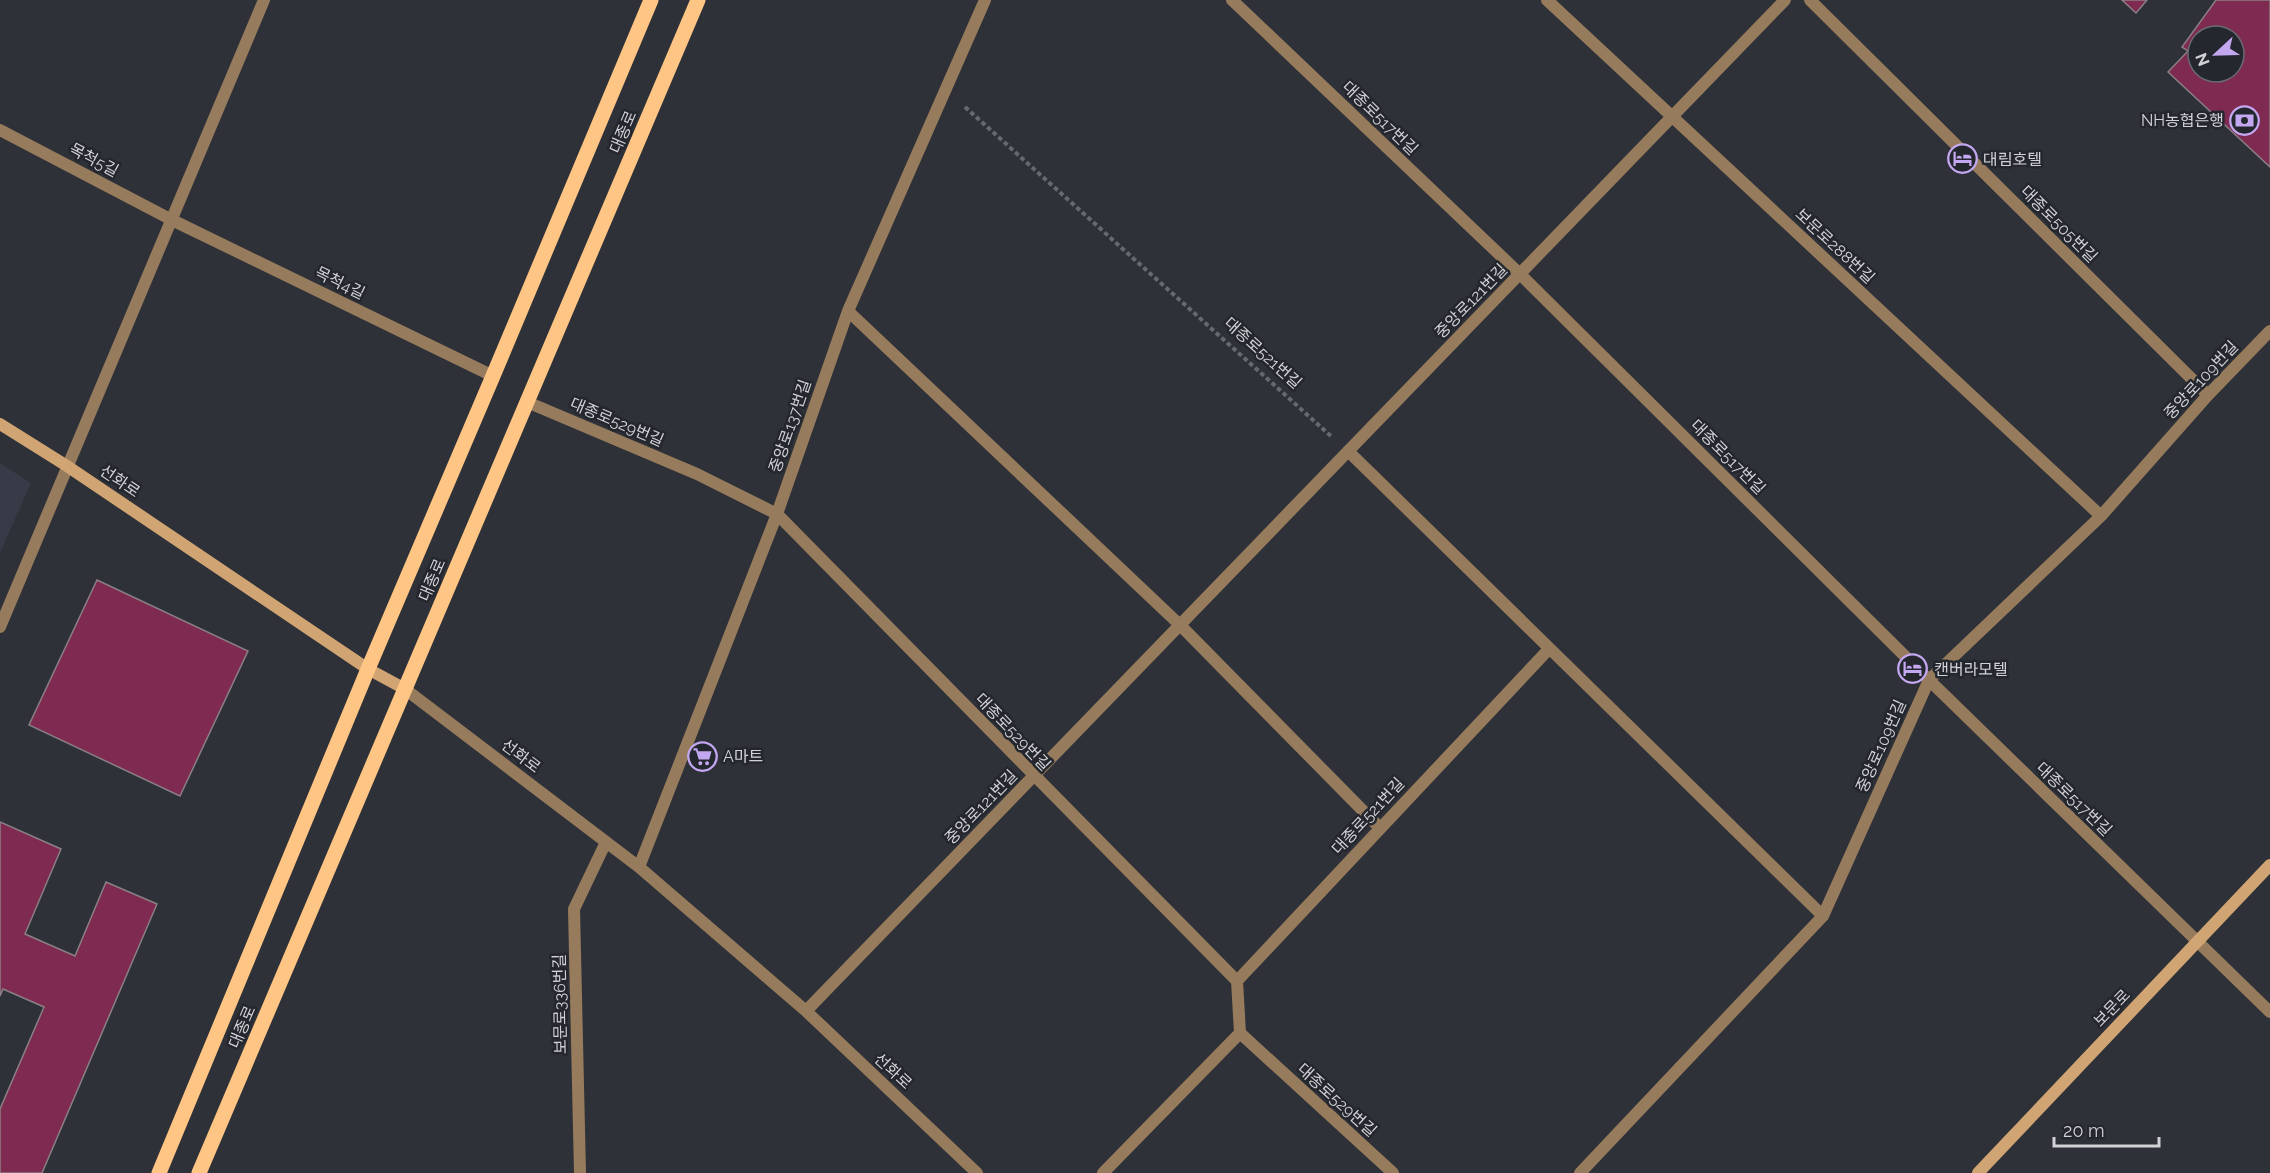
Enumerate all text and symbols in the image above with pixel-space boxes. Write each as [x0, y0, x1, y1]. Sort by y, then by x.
north arrow [2186, 24, 2246, 84]
text: N [2191, 50, 2214, 69]
street label: 대종로517번길 [1338, 77, 1422, 159]
bank icon: NH농협은행 [2229, 104, 2261, 136]
street label: 대종로 [606, 108, 640, 156]
place label: NH농협은행 [2141, 111, 2224, 130]
street label: 목척5길 [66, 139, 122, 181]
hotel icon: 대림호텔 [1946, 143, 1978, 175]
place label: 대림호텔 [1983, 150, 2042, 169]
street label: 대종로505번길 [2017, 182, 2101, 266]
street label: 보문로288번길 [1792, 205, 1878, 287]
street label: 중앙로121번길 [1431, 260, 1511, 342]
street label: 목척4길 [312, 263, 368, 303]
street label: 대종로521번길 [1220, 313, 1306, 393]
street label: 중앙로109번길 [2160, 337, 2242, 423]
street label: 중앙로137번길 [765, 377, 815, 475]
street label: 대종로529번길 [567, 394, 667, 450]
street label: 대종로517번길 [1687, 416, 1769, 498]
street label: 선화로 [96, 461, 144, 501]
street label: 대종로 [415, 556, 449, 604]
hotel icon: 캔버라모텔 [1897, 653, 1929, 685]
place label: 캔버라모텔 [1934, 660, 2008, 679]
street label: 대종로529번길 [971, 689, 1055, 775]
street label: 중앙로109번길 [1852, 697, 1910, 795]
street label: 선화로 [498, 735, 545, 777]
supermarket icon: A마트 [686, 740, 718, 772]
place label: A마트 [723, 747, 763, 766]
street label: 대종로517번길 [2032, 758, 2116, 840]
street label: 중앙로121번길 [941, 766, 1021, 848]
street label: 대종로521번길 [1328, 774, 1408, 858]
street label: 보문로336번길 [550, 954, 570, 1054]
street label: 보문로 [2090, 985, 2134, 1030]
street label: 대종로 [225, 1003, 259, 1051]
street label: 선화로 [870, 1049, 916, 1093]
street label: 대종로529번길 [1293, 1059, 1381, 1141]
scale bar [2054, 1110, 2159, 1148]
text: 20 m [2063, 1120, 2105, 1141]

